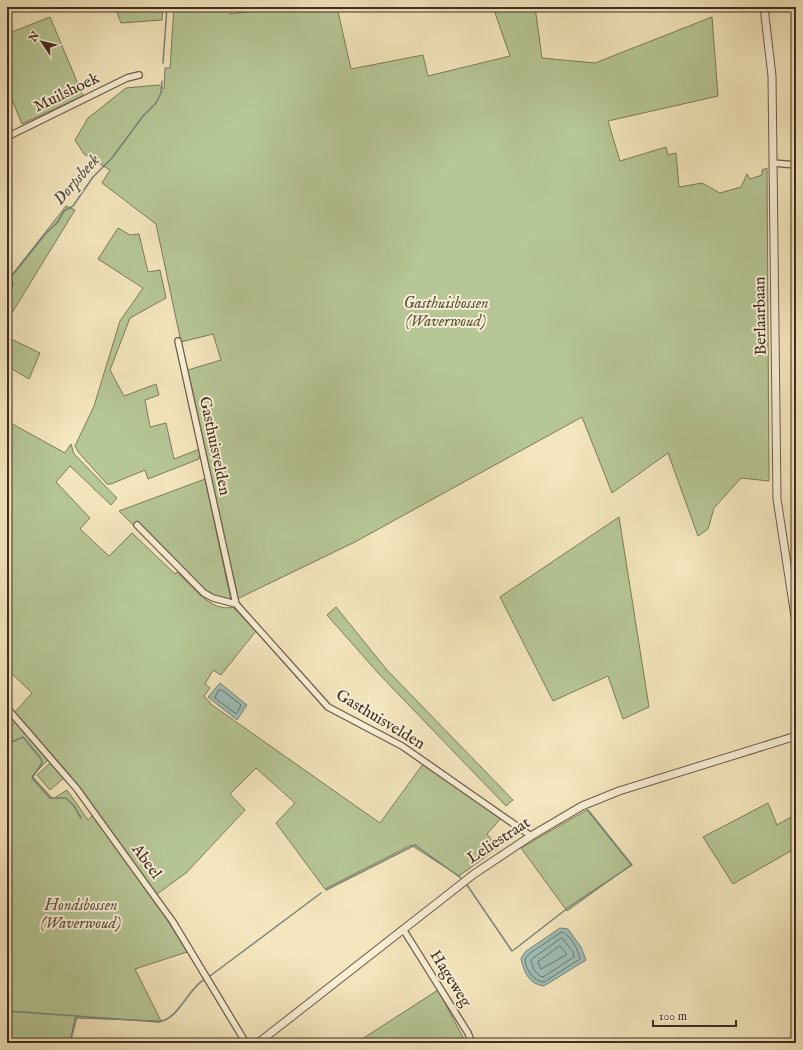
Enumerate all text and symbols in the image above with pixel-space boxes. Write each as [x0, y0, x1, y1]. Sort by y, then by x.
north arrow [22, 22, 62, 62]
text: N [26, 29, 43, 46]
street label: Muilshoek [31, 68, 103, 117]
water label: Dorpsbeek [49, 150, 105, 210]
street label: Berlaarbaan [750, 276, 772, 356]
park label: Gasthuisbossen (Waverwoud) [403, 294, 489, 332]
street label: Gasthuisvelden [194, 395, 234, 498]
street label: Gasthuisvelden [332, 686, 429, 755]
street label: Leliestraat [464, 813, 535, 869]
street label: Abeel [126, 840, 166, 884]
park label: Hondsbossen (Waverwoud) [41, 896, 121, 934]
street label: Hageweg [425, 947, 475, 1011]
scale bar [653, 1002, 736, 1028]
text: 100 m [659, 1009, 687, 1024]

